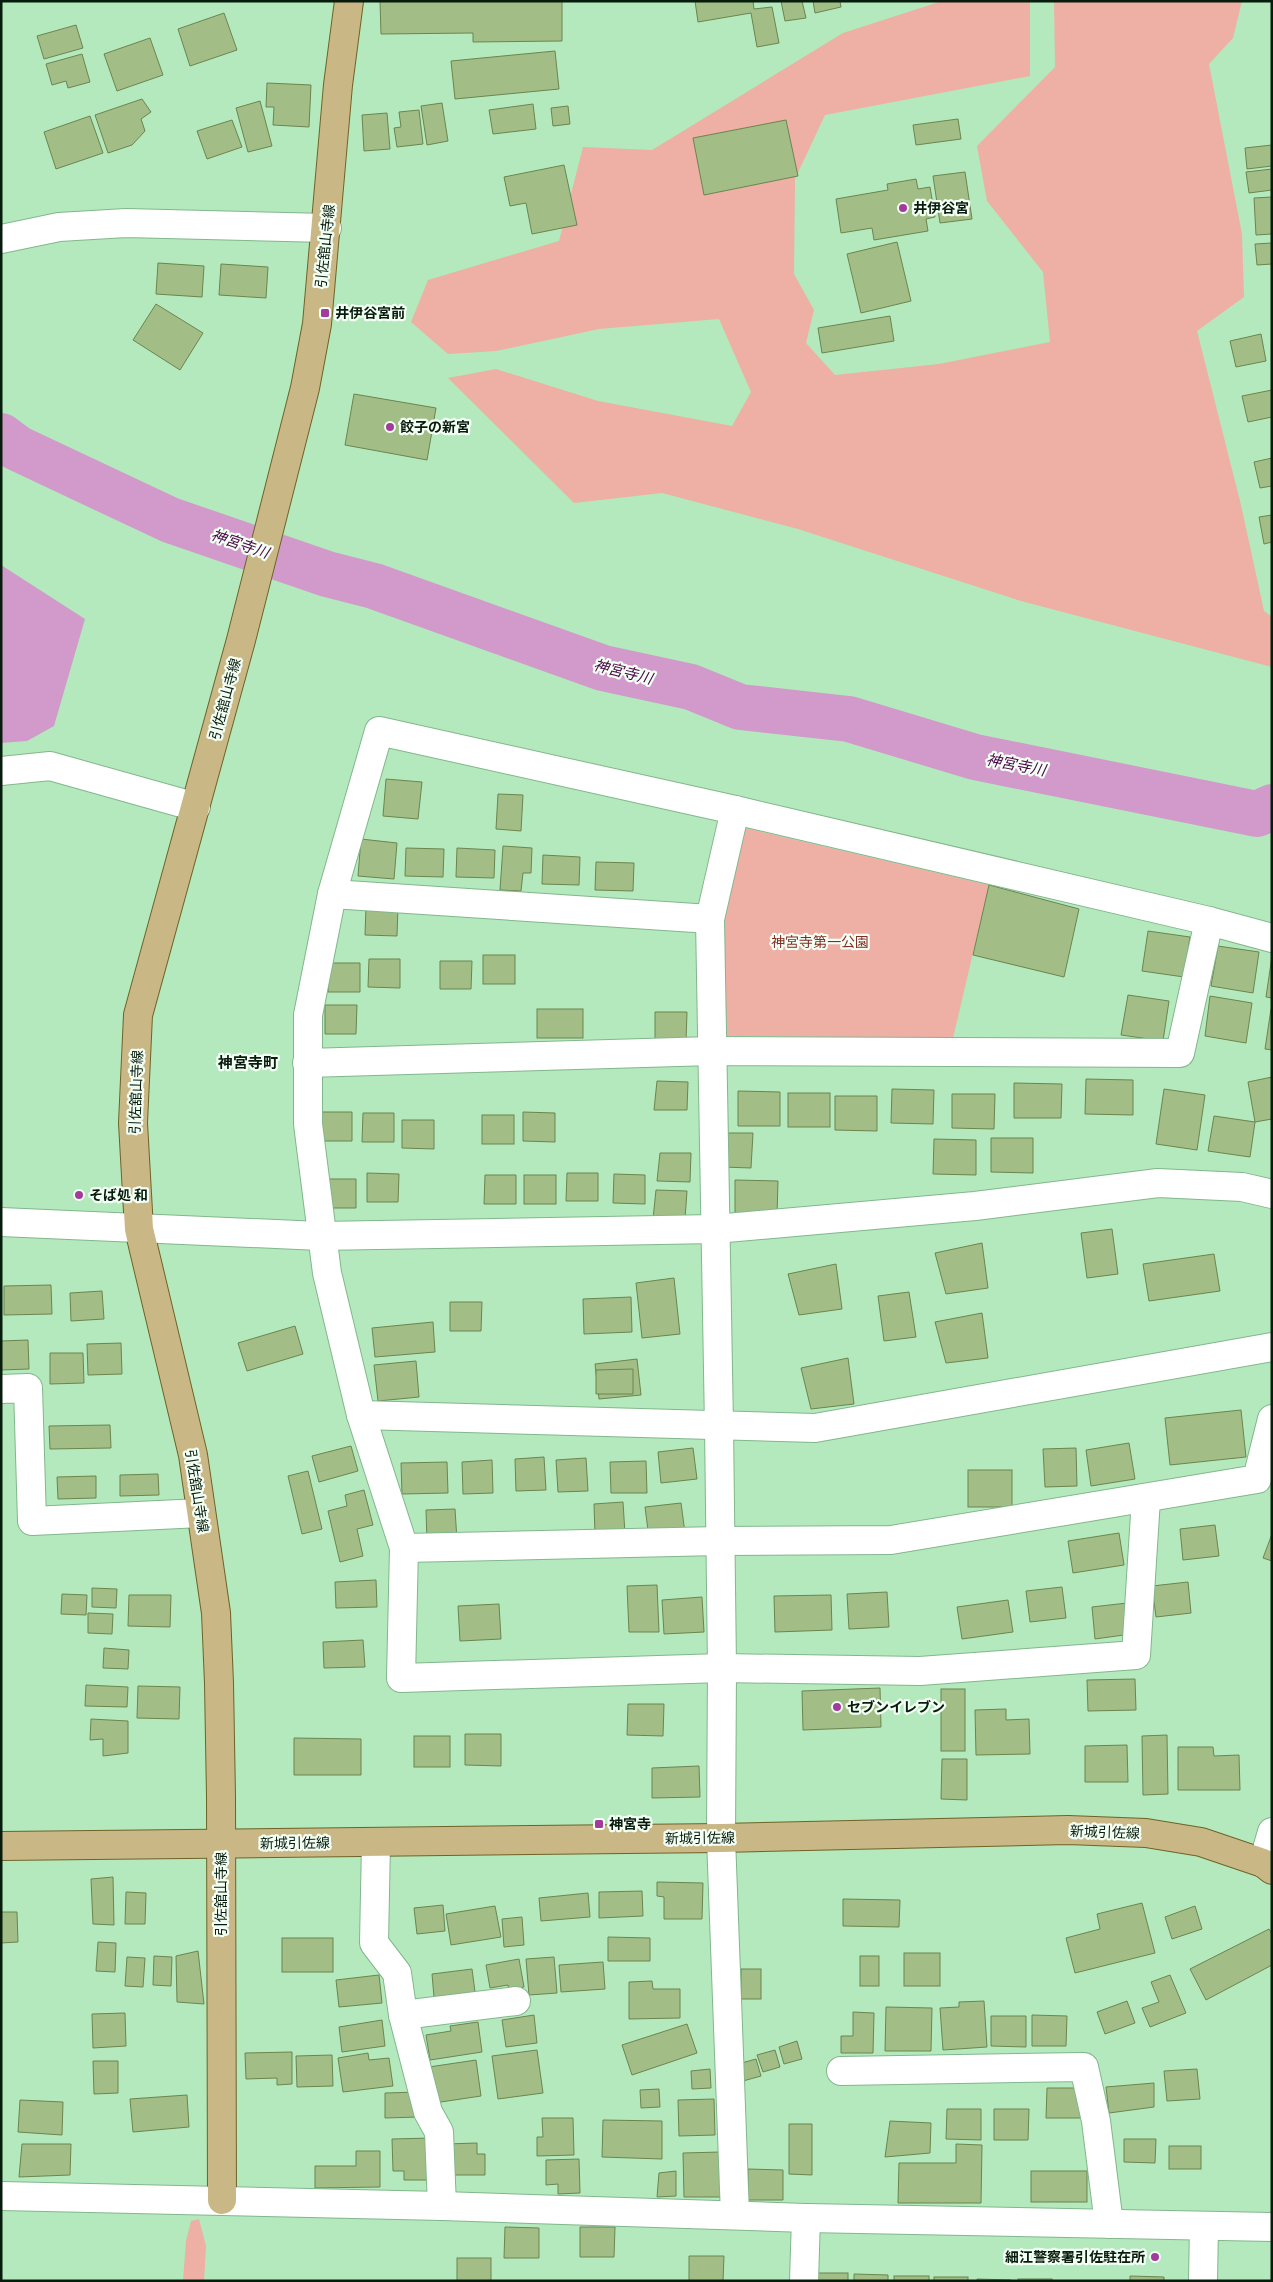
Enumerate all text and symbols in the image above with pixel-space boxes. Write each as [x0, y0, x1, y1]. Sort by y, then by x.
place label: 井伊谷宮 [913, 200, 969, 217]
marker: 井伊谷宮 [897, 202, 909, 214]
street label: 引佐舘山寺線 [313, 203, 338, 289]
place label: 井伊谷宮前 [335, 305, 405, 322]
marker: 井伊谷宮前 [319, 307, 331, 319]
place label: 餃子の新宮 [400, 419, 470, 436]
marker: 餃子の新宮 [384, 421, 396, 433]
water label: 神宮寺川 [209, 526, 273, 563]
street label: 引佐舘山寺線 [206, 656, 245, 742]
water label: 神宮寺川 [592, 656, 656, 688]
water label: 神宮寺川 [985, 750, 1049, 780]
park label: 神宮寺第一公園 [771, 934, 869, 951]
street label: 引佐舘山寺線 [127, 1050, 146, 1134]
district label: 神宮寺町 [217, 1054, 278, 1072]
place label: そば処 和 [89, 1187, 148, 1204]
marker: そば処 和 [73, 1189, 85, 1201]
street label: 引佐舘山寺線 [182, 1448, 211, 1534]
place label: セブンイレブン [847, 1699, 945, 1716]
marker: セブンイレブン [831, 1701, 843, 1713]
place label: 神宮寺 [609, 1816, 651, 1833]
marker: 神宮寺 [593, 1818, 605, 1830]
street label: 新城引佐線 [1070, 1823, 1140, 1842]
street label: 新城引佐線 [665, 1829, 735, 1848]
street label: 新城引佐線 [260, 1834, 330, 1853]
street label: 引佐舘山寺線 [213, 1852, 230, 1936]
place label: 細江警察署引佐駐在所 [1005, 2249, 1145, 2266]
marker: 細江警察署引佐駐在所 [1149, 2251, 1161, 2263]

